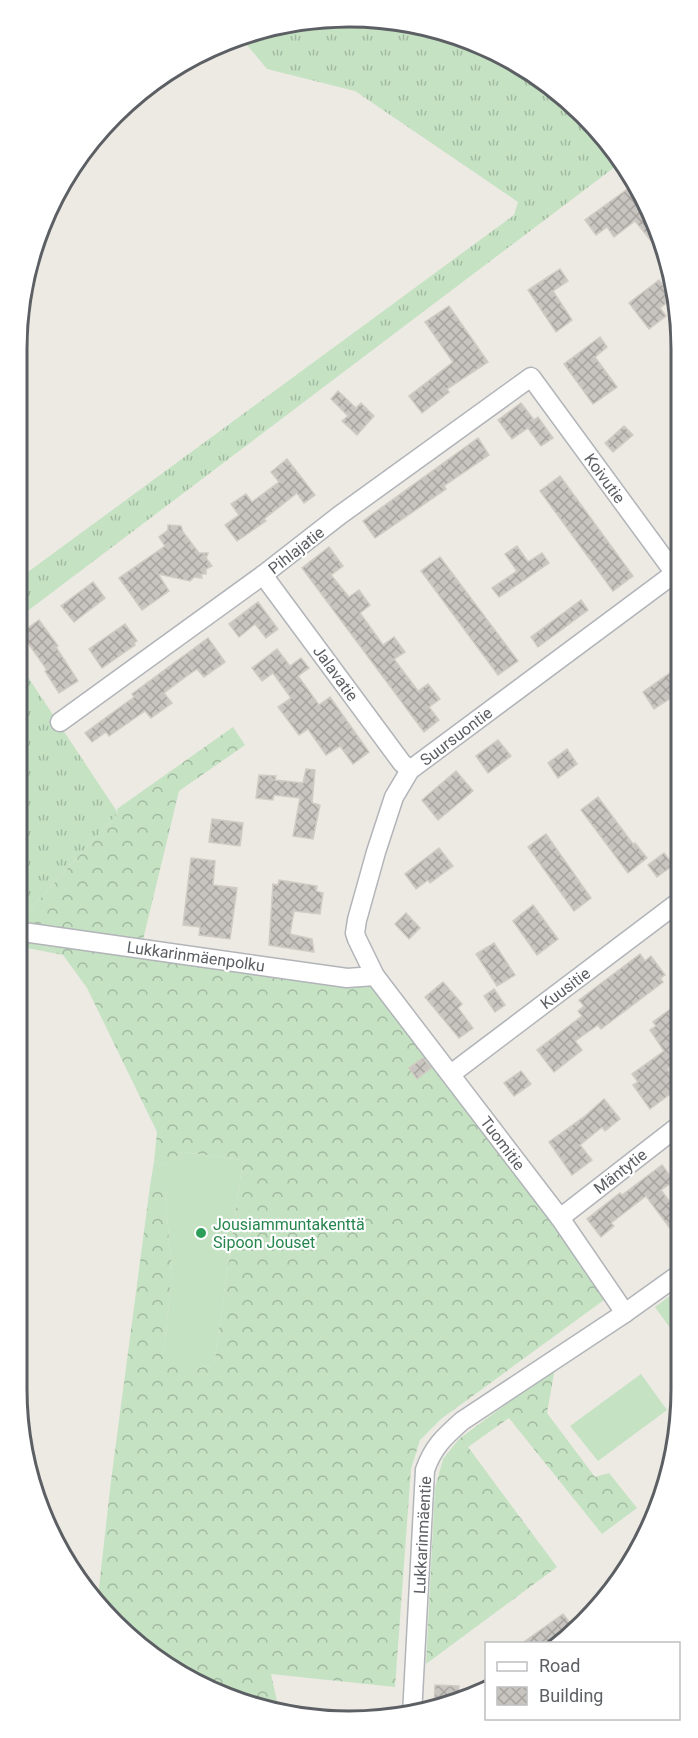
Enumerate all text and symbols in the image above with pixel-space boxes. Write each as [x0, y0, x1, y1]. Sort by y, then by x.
street label: Koivutie [580, 450, 629, 507]
street label: Pihlajatie [265, 523, 328, 578]
street label: Jalavatie [309, 642, 362, 705]
street label: Suursuontie [417, 703, 496, 770]
street label: Lukkarinmäenpolku [126, 937, 266, 976]
street label: Kuusitie [537, 964, 594, 1013]
street label: Tuomitie [476, 1113, 529, 1174]
street label: Mäntytie [590, 1145, 651, 1198]
place label: Jousiammuntakenttä Sipoon Jouset [213, 1215, 365, 1252]
marker: Jousiammuntakenttä Sipoon Jouset [194, 1226, 208, 1240]
street label: Lukkarinmäentie [410, 1476, 435, 1594]
legend [485, 1642, 680, 1720]
text: Road [539, 1655, 580, 1676]
text: Building [539, 1685, 603, 1706]

